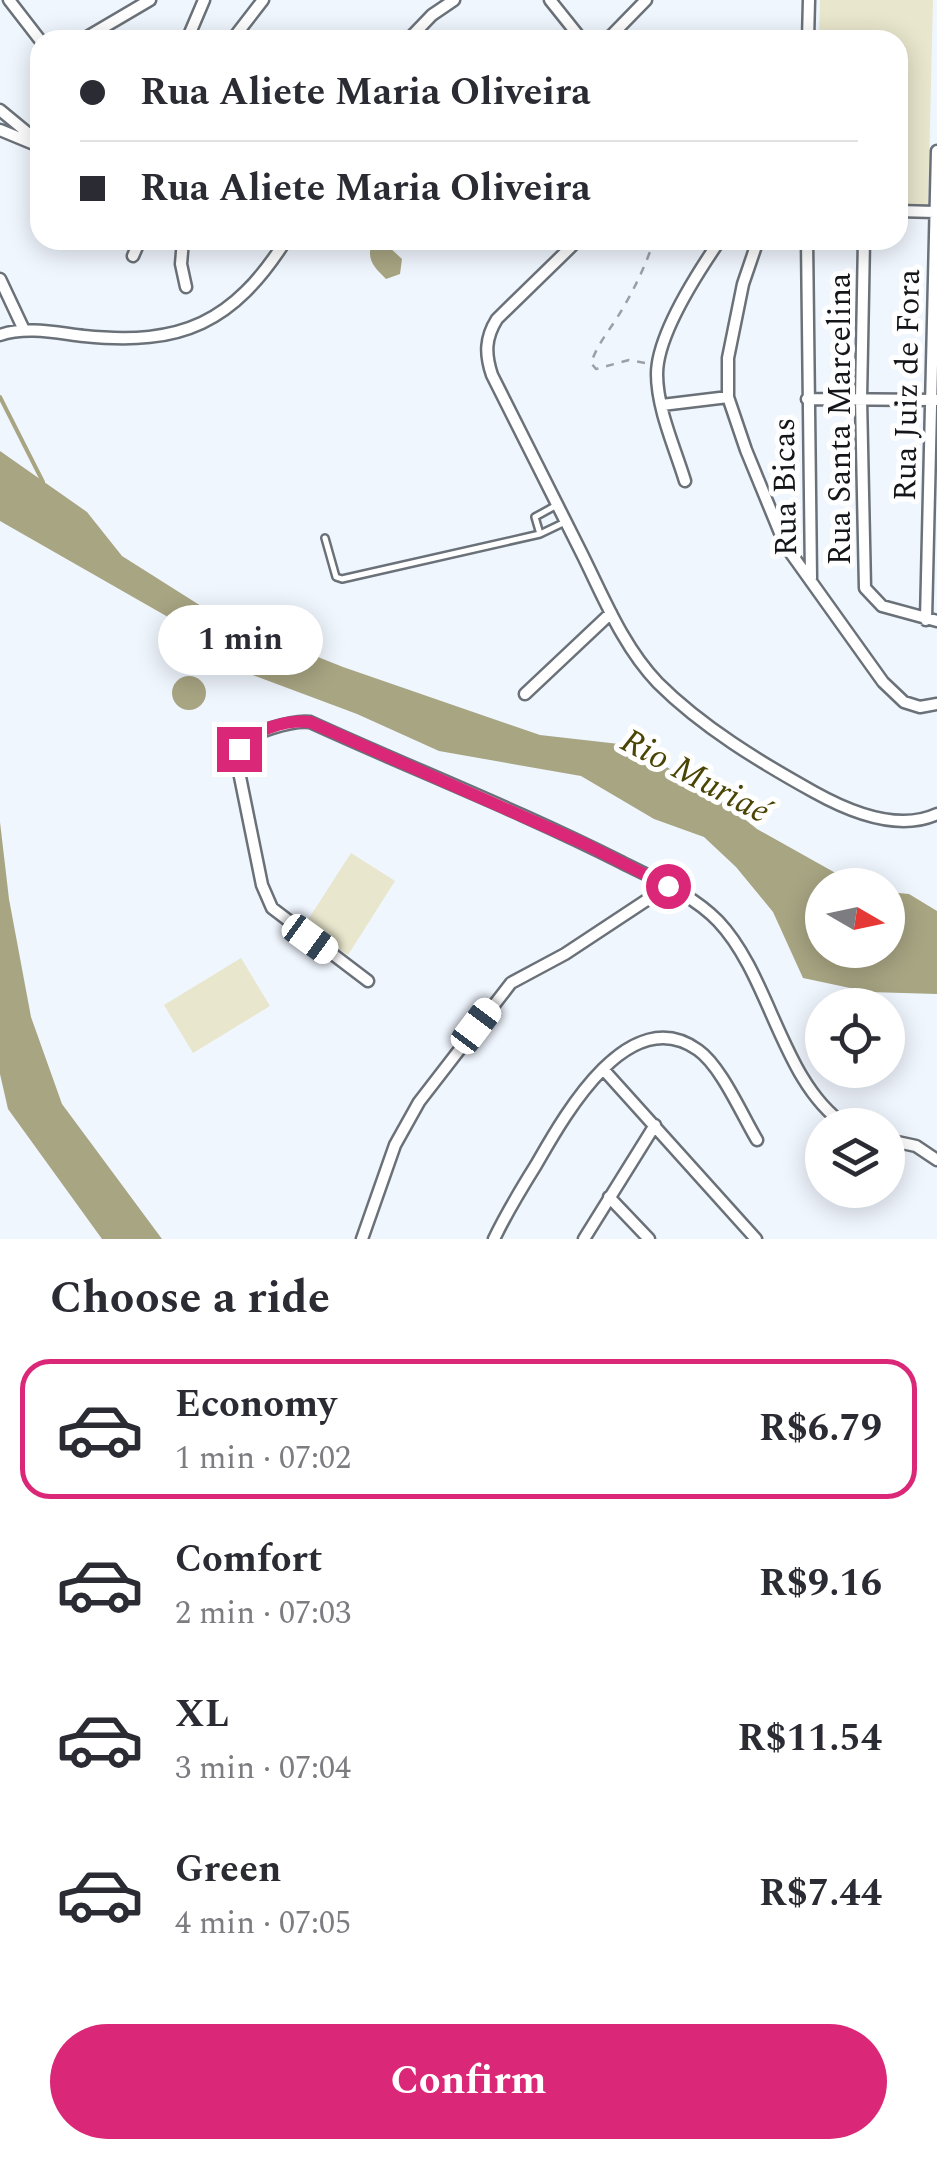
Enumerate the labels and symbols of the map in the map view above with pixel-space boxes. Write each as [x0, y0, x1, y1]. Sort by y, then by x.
street label: Rua Juiz de Fora [881, 268, 934, 502]
street label: Rua Santa Marcelina [816, 272, 865, 566]
street label: Rua Bicas [760, 417, 811, 557]
callout: 1 min [156, 604, 322, 674]
water label: Rio Muriaé [611, 715, 782, 839]
route end [217, 727, 262, 772]
route start [646, 864, 691, 909]
north arrow [805, 868, 905, 968]
car [277, 909, 343, 969]
car [446, 993, 506, 1059]

